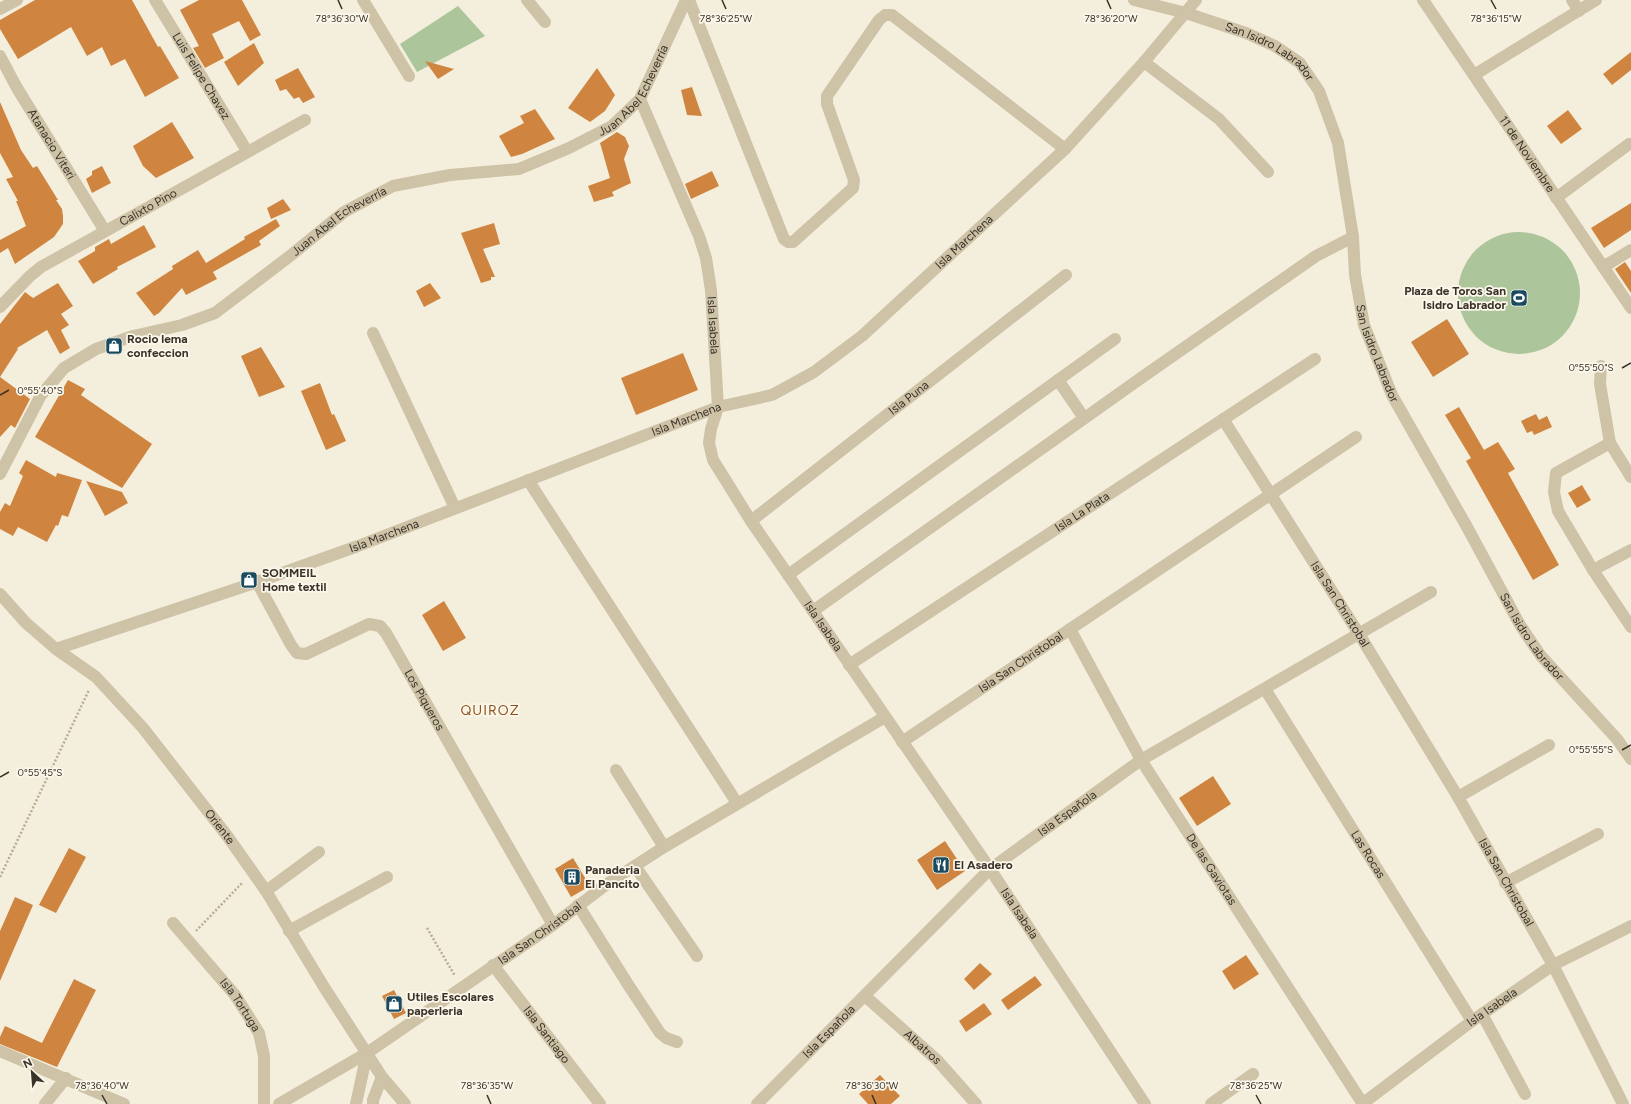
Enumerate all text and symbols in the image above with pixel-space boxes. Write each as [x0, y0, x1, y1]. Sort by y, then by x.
text: 78°36'30"W [316, 12, 369, 25]
text: 78°36'25"W [700, 12, 753, 25]
text: 78°36'20"W [1084, 12, 1138, 25]
text: 78°36'15"W [1471, 12, 1522, 25]
street label: San Isidro Labrador [1223, 20, 1317, 83]
street label: Luis Felipe Chavez [169, 30, 233, 122]
street label: Juan Abel Echeverría [596, 43, 671, 139]
street label: Atanacio Viteri [25, 106, 78, 182]
street label: 11 de Noviembre [1496, 113, 1558, 195]
street label: Juan Abel Echeverría [289, 184, 389, 259]
street label: Calixto Pino [117, 186, 179, 229]
street label: Isla Marchena [932, 212, 996, 272]
place label: Plaza de Toros San Isidro Labrador [1404, 284, 1506, 312]
sports icon: Plaza de Toros San Isidro Labrador [1509, 288, 1529, 308]
street label: Isla Isabela [704, 296, 722, 355]
street label: San Isidro Labrador [1353, 303, 1402, 405]
place label: Rocio lema confeccion [127, 332, 189, 360]
shop icon: Rocio lema confeccion [104, 336, 124, 356]
text: 0°55'50"S [1568, 361, 1614, 374]
street label: Isla Puna [886, 378, 931, 418]
text: 0°55'40"S [17, 384, 63, 397]
street label: Isla Marchena [649, 399, 723, 439]
street label: Isla La Plata [1052, 489, 1112, 535]
street label: Isla Marchena [347, 516, 421, 556]
street label: Isla San Christobal [1308, 559, 1372, 650]
place label: SOMMEIL Home textil [262, 566, 326, 594]
shop icon: SOMMEIL Home textil [239, 570, 259, 590]
street label: San Isidro Labrador [1497, 590, 1567, 683]
street label: Isla Isabela [801, 598, 845, 654]
street label: Isla San Christobal [976, 629, 1066, 696]
street label: Los Piqueros [401, 667, 448, 733]
district label: QUIROZ [460, 702, 520, 719]
text: 0°55'55"S [1569, 743, 1613, 756]
text: 0°55'45"S [18, 766, 62, 779]
street label: Isla Española [1035, 788, 1099, 839]
street label: Oriente [202, 806, 238, 847]
street label: Las Rocas [1348, 828, 1389, 881]
street label: De las Gaviotas [1183, 831, 1240, 908]
street label: Isla San Christobal [1476, 836, 1537, 929]
restaurant icon: El Asadero [931, 855, 951, 875]
place label: El Asadero [954, 858, 1013, 872]
place label: Panaderia El Pancito [585, 863, 640, 891]
building icon: Panaderia El Pancito [562, 867, 582, 887]
street label: Isla Isabela [998, 886, 1041, 942]
street label: Isla San Christobal [496, 899, 584, 968]
street label: Isla Tortuga [217, 975, 263, 1034]
street label: Isla Isabela [1464, 985, 1520, 1029]
place label: Utiles Escolares paperleria [407, 990, 494, 1018]
shop icon: Utiles Escolares paperleria [384, 994, 404, 1014]
street label: Isla Española [800, 1002, 858, 1061]
street label: Isla Santiago [520, 1003, 573, 1066]
street label: Albatros [901, 1027, 945, 1067]
north arrow [12, 1052, 52, 1092]
text: N [21, 1056, 35, 1071]
text: 78°36'40"W [75, 1079, 129, 1092]
text: 78°36'35"W [461, 1079, 514, 1092]
text: 78°36'30"W [846, 1079, 899, 1092]
text: 78°36'25"W [1230, 1079, 1283, 1092]

